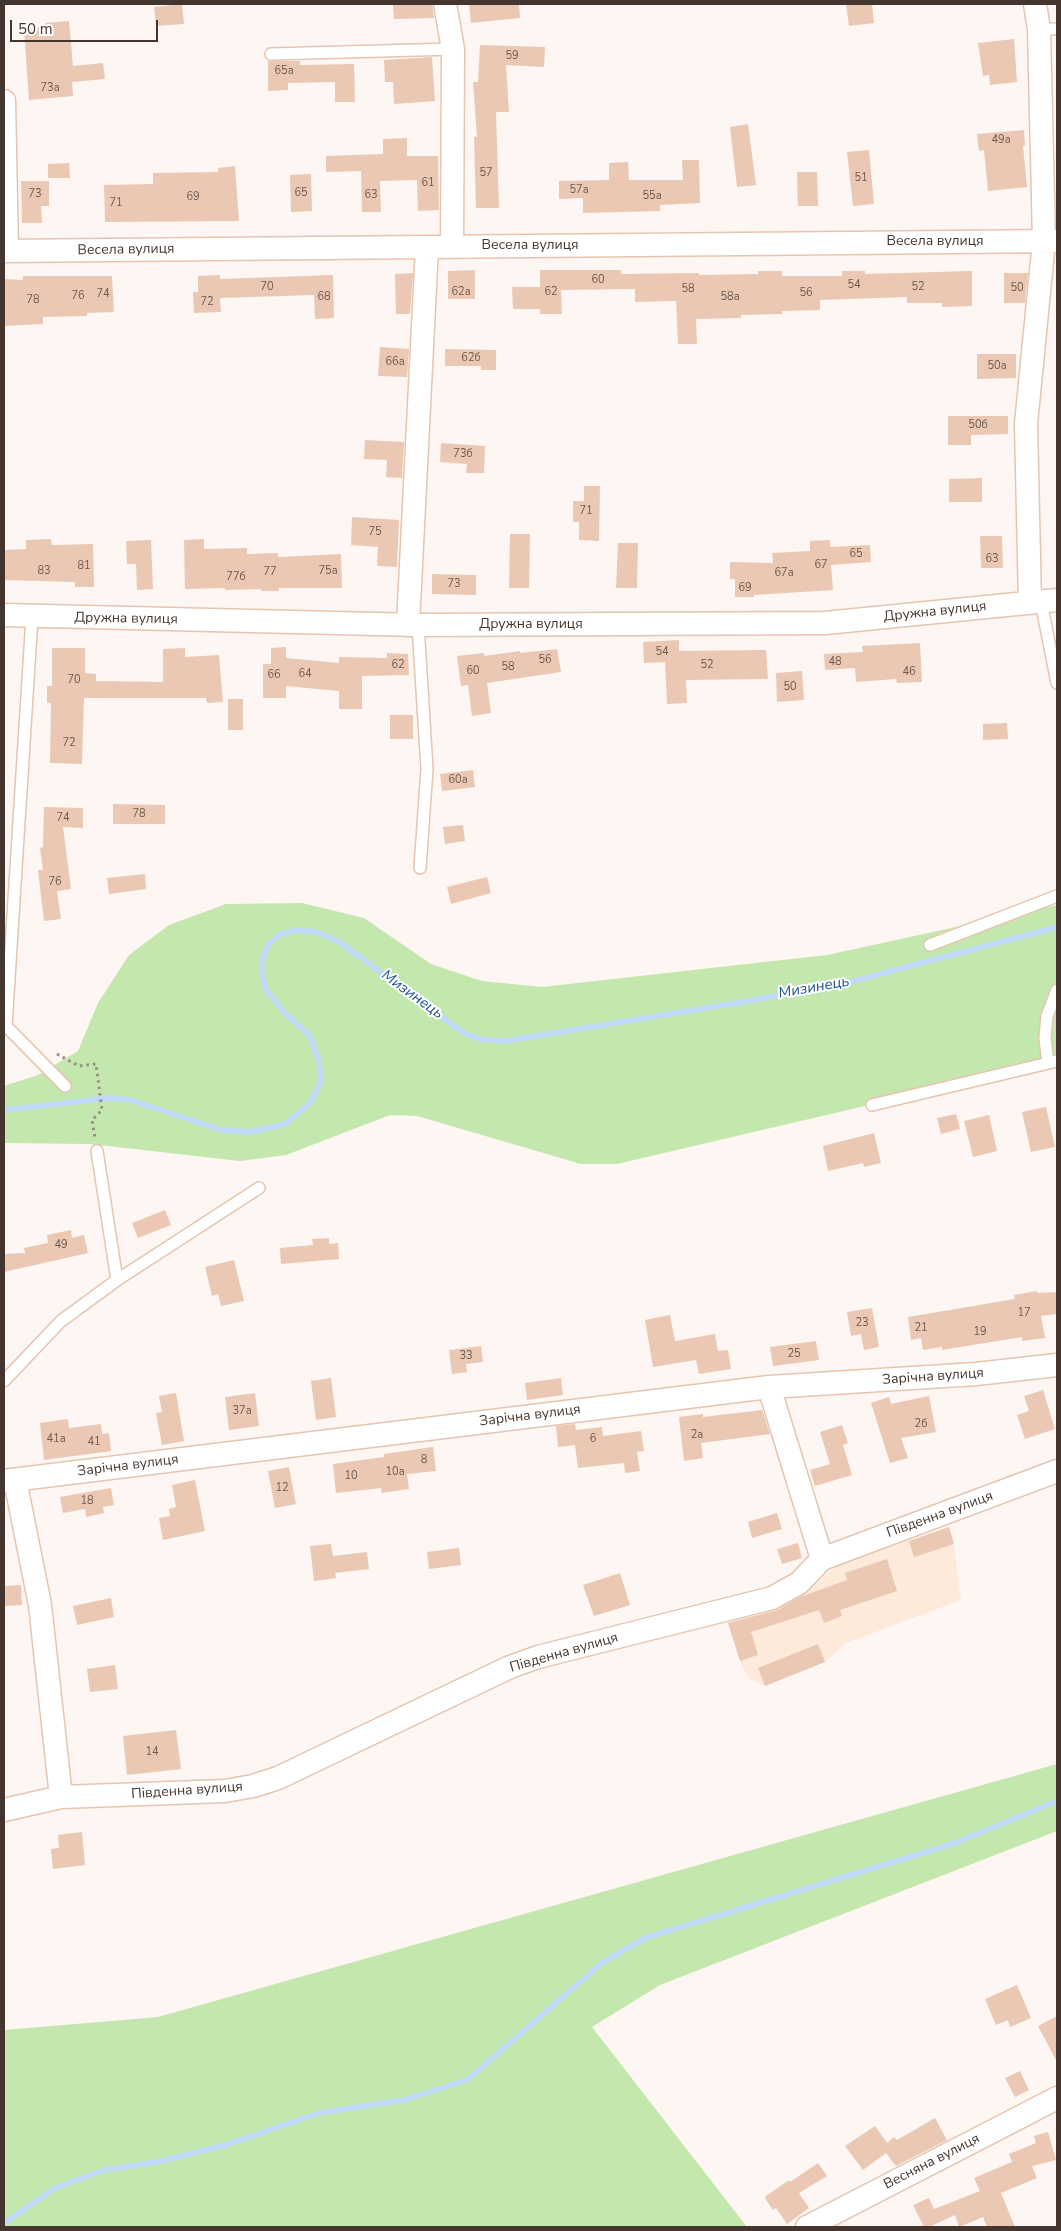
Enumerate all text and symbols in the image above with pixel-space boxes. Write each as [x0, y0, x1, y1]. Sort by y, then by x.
scale bar [12, 10, 160, 42]
text: 50 m [18, 19, 53, 39]
house number: 59 [505, 49, 519, 63]
house number: 65а [274, 64, 294, 78]
house number: 73а [40, 81, 60, 95]
house number: 49а [991, 133, 1011, 147]
house number: 57 [479, 166, 493, 180]
house number: 51 [854, 171, 868, 185]
house number: 61 [421, 176, 435, 190]
house number: 57а [569, 183, 589, 197]
house number: 65 [294, 186, 308, 200]
house number: 73 [28, 187, 42, 201]
house number: 63 [364, 188, 378, 202]
house number: 55а [642, 189, 662, 203]
house number: 69 [186, 190, 200, 204]
house number: 71 [109, 196, 123, 210]
street label: Весела вулиця [886, 234, 984, 250]
street label: Весела вулиця [481, 238, 579, 254]
street label: Весела вулиця [77, 241, 175, 259]
house number: 60 [591, 273, 605, 287]
house number: 54 [847, 278, 861, 292]
house number: 70 [260, 280, 274, 294]
house number: 52 [911, 280, 925, 294]
house number: 50 [1010, 281, 1024, 295]
house number: 58 [681, 282, 695, 296]
house number: 62а [451, 285, 471, 299]
house number: 62 [544, 285, 558, 299]
house number: 56 [799, 286, 813, 300]
house number: 74 [96, 287, 110, 301]
house number: 76 [71, 289, 85, 303]
house number: 68 [317, 290, 331, 304]
house number: 58а [720, 290, 740, 304]
house number: 78 [26, 293, 40, 307]
house number: 72 [200, 295, 214, 309]
house number: 62б [461, 351, 481, 365]
house number: 66а [385, 355, 405, 369]
house number: 50а [987, 359, 1007, 373]
house number: 50б [968, 418, 988, 432]
house number: 73б [453, 447, 473, 461]
house number: 71 [579, 504, 593, 518]
house number: 75 [368, 525, 382, 539]
house number: 65 [849, 547, 863, 561]
house number: 63 [985, 552, 999, 566]
house number: 67 [814, 558, 828, 572]
house number: 81 [77, 559, 91, 573]
house number: 83 [37, 564, 51, 578]
house number: 75а [318, 564, 338, 578]
house number: 77 [263, 565, 277, 579]
house number: 67а [774, 566, 794, 580]
house number: 77б [226, 570, 246, 584]
house number: 73 [447, 577, 461, 591]
house number: 69 [738, 581, 752, 595]
street label: Дружна вулиця [883, 598, 987, 626]
street label: Дружна вулиця [74, 610, 178, 628]
street label: Дружна вулиця [479, 617, 583, 633]
house number: 54 [655, 645, 669, 659]
house number: 56 [538, 653, 552, 667]
house number: 48 [828, 655, 842, 669]
house number: 62 [391, 658, 405, 672]
house number: 52 [700, 658, 714, 672]
house number: 58 [501, 660, 515, 674]
house number: 60 [466, 664, 480, 678]
house number: 46 [902, 665, 916, 679]
house number: 64 [298, 667, 312, 681]
house number: 66 [267, 668, 281, 682]
house number: 70 [67, 673, 81, 687]
house number: 50 [783, 680, 797, 694]
house number: 72 [62, 736, 76, 750]
house number: 60а [448, 773, 468, 787]
house number: 78 [132, 807, 146, 821]
house number: 74 [56, 811, 70, 825]
house number: 76 [48, 875, 62, 889]
water label: Мизинець [378, 967, 446, 1023]
water label: Мизинець [777, 973, 851, 1003]
house number: 49 [54, 1238, 68, 1252]
house number: 17 [1017, 1306, 1031, 1320]
house number: 23 [855, 1316, 869, 1330]
house number: 21 [914, 1321, 928, 1335]
house number: 19 [973, 1325, 987, 1339]
house number: 25 [787, 1347, 801, 1361]
house number: 33 [459, 1349, 473, 1363]
street label: Зарічна вулиця [882, 1365, 984, 1389]
street label: Зарічна вулиця [478, 1401, 582, 1431]
house number: 37а [232, 1404, 252, 1418]
house number: 2б [915, 1417, 927, 1431]
house number: 2а [691, 1428, 703, 1442]
house number: 41а [46, 1432, 66, 1446]
house number: 6 [590, 1432, 596, 1446]
house number: 41 [87, 1435, 101, 1449]
street label: Зарічна вулиця [76, 1451, 180, 1481]
house number: 8 [421, 1453, 427, 1467]
house number: 10а [385, 1465, 405, 1479]
house number: 10 [344, 1469, 358, 1483]
house number: 12 [275, 1481, 289, 1495]
street label: Південна вулиця [885, 1488, 995, 1542]
house number: 18 [80, 1494, 94, 1508]
street label: Південна вулиця [508, 1629, 620, 1677]
house number: 14 [145, 1745, 159, 1759]
street label: Південна вулиця [131, 1779, 243, 1803]
street label: Весняна вулиця [881, 2131, 983, 2193]

